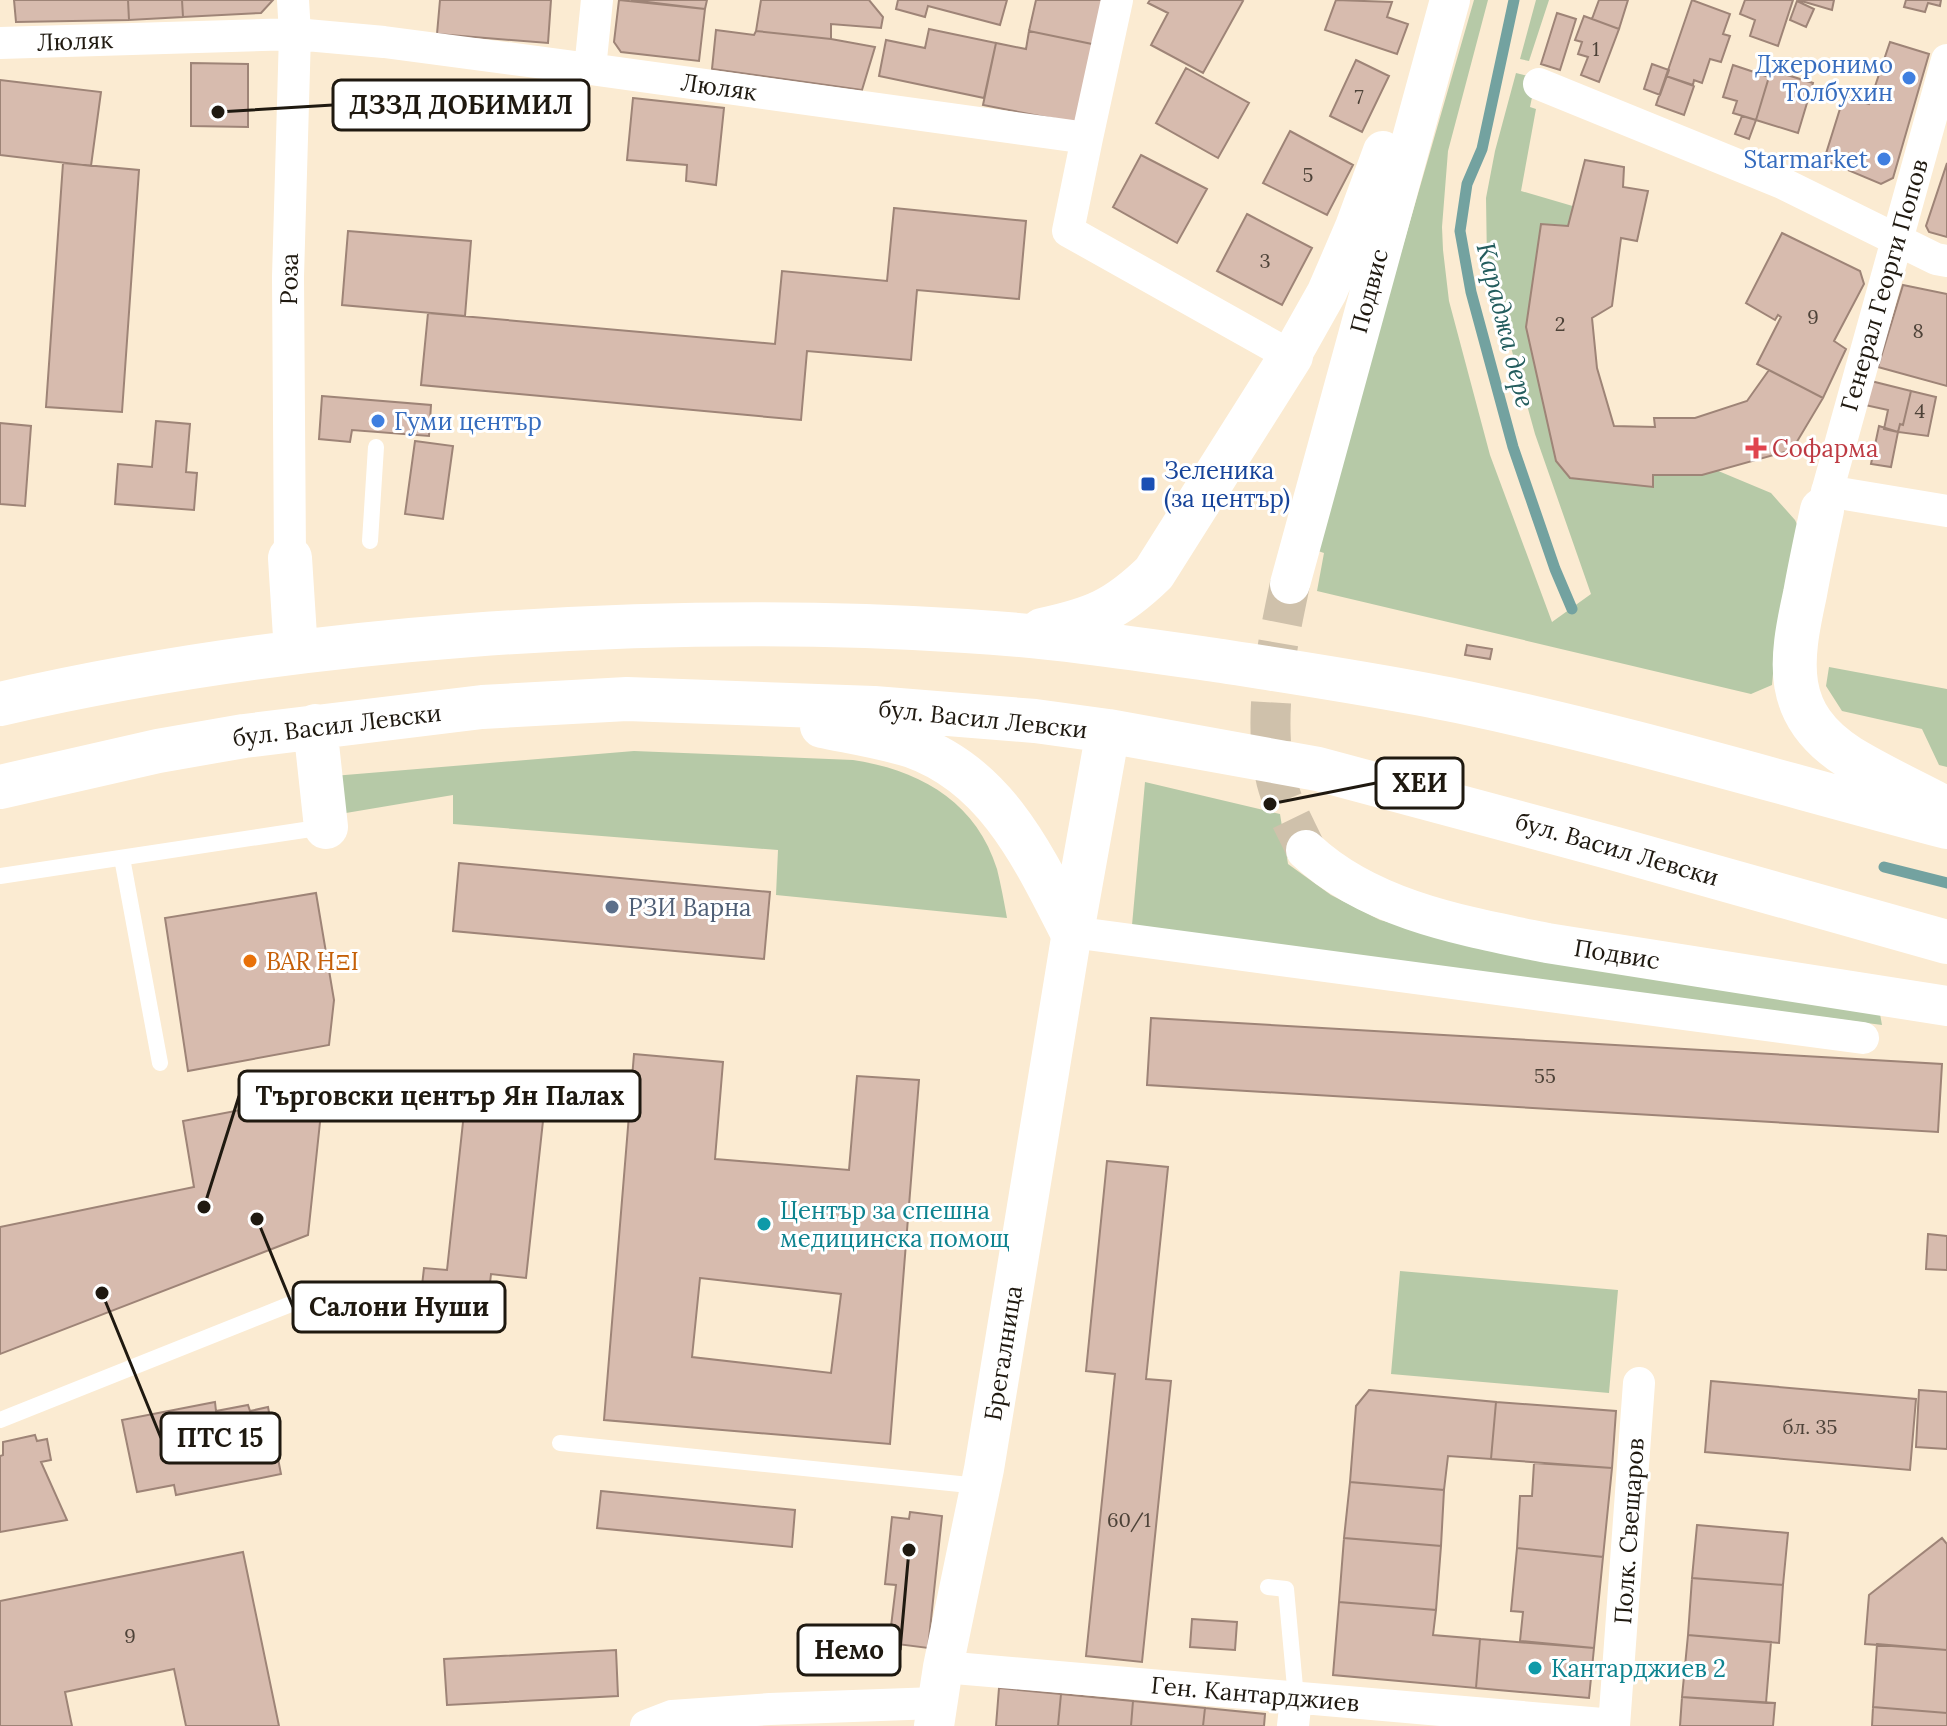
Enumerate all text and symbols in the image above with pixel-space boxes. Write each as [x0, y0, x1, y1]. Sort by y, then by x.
street label: Люляк [36, 24, 114, 58]
house number: 1 [1592, 36, 1600, 61]
place label: Джеронимо Толбухин [1755, 49, 1893, 108]
street label: Люляк [679, 66, 759, 108]
marker: Джеронимо Толбухин [1900, 69, 1918, 87]
callout: ДЗЗД ДОБИМИЛ [333, 80, 589, 130]
house number: 7 [1354, 84, 1364, 109]
text: ДЗЗД ДОБИМИЛ [349, 88, 573, 121]
place label: Starmarket [1743, 144, 1869, 175]
marker: Starmarket [1875, 150, 1893, 168]
street label: Генерал Георги Попов [1833, 155, 1935, 415]
house number: 5 [1303, 162, 1313, 187]
water label: Караджа дере [1470, 239, 1542, 411]
street label: Подвис [1343, 245, 1395, 337]
house number: 3 [1259, 248, 1271, 273]
street label: Роза [273, 253, 305, 305]
house number: 9 [1807, 304, 1819, 329]
house number: 2 [1555, 311, 1565, 336]
house number: 8 [1912, 318, 1924, 343]
house number: 4 [1915, 398, 1926, 423]
place label: Гуми център [394, 406, 542, 437]
marker: Гуми център [369, 412, 387, 430]
place label: Софарма [1772, 433, 1878, 464]
marker: Софарма [1747, 439, 1765, 457]
place label: Зеленика (за център) [1164, 455, 1290, 514]
marker: Зеленика (за център) [1139, 475, 1157, 493]
street label: бул. Васил Левски [877, 693, 1089, 745]
street label: бул. Васил Левски [231, 697, 443, 753]
callout: ХЕИ [1376, 758, 1463, 808]
text: ХЕИ [1392, 766, 1448, 799]
street label: бул. Васил Левски [1512, 805, 1722, 893]
place label: РЗИ Варна [628, 892, 751, 923]
marker: РЗИ Варна [603, 898, 621, 916]
street label: Подвис [1572, 932, 1662, 976]
place label: BAR HΞI [266, 946, 359, 977]
marker: BAR HΞI [241, 952, 259, 970]
house number: 55 [1534, 1063, 1556, 1088]
callout: Търговски център Ян Палах [239, 1071, 640, 1121]
text: Търговски център Ян Палах [256, 1079, 624, 1112]
place label: Център за спешна медицинска помощ [780, 1195, 1010, 1254]
marker: Център за спешна медицинска помощ [755, 1215, 773, 1233]
callout: Салони Нуши [293, 1282, 505, 1332]
street label: Брегалница [977, 1283, 1029, 1423]
text: Салони Нуши [309, 1290, 489, 1323]
callout: ПТС 15 [161, 1413, 280, 1463]
house number: бл. 35 [1783, 1414, 1837, 1439]
text: ПТС 15 [177, 1421, 263, 1454]
street label: Полк. Свещаров [1607, 1437, 1651, 1625]
house number: 60/1 [1107, 1507, 1151, 1533]
house number: 9 [124, 1623, 136, 1648]
callout: Немо [798, 1625, 900, 1675]
text: Немо [814, 1633, 884, 1666]
place label: Кантарджиев 2 [1551, 1653, 1726, 1684]
marker: Кантарджиев 2 [1526, 1659, 1544, 1677]
street label: Ген. Кантарджиев [1150, 1669, 1360, 1719]

